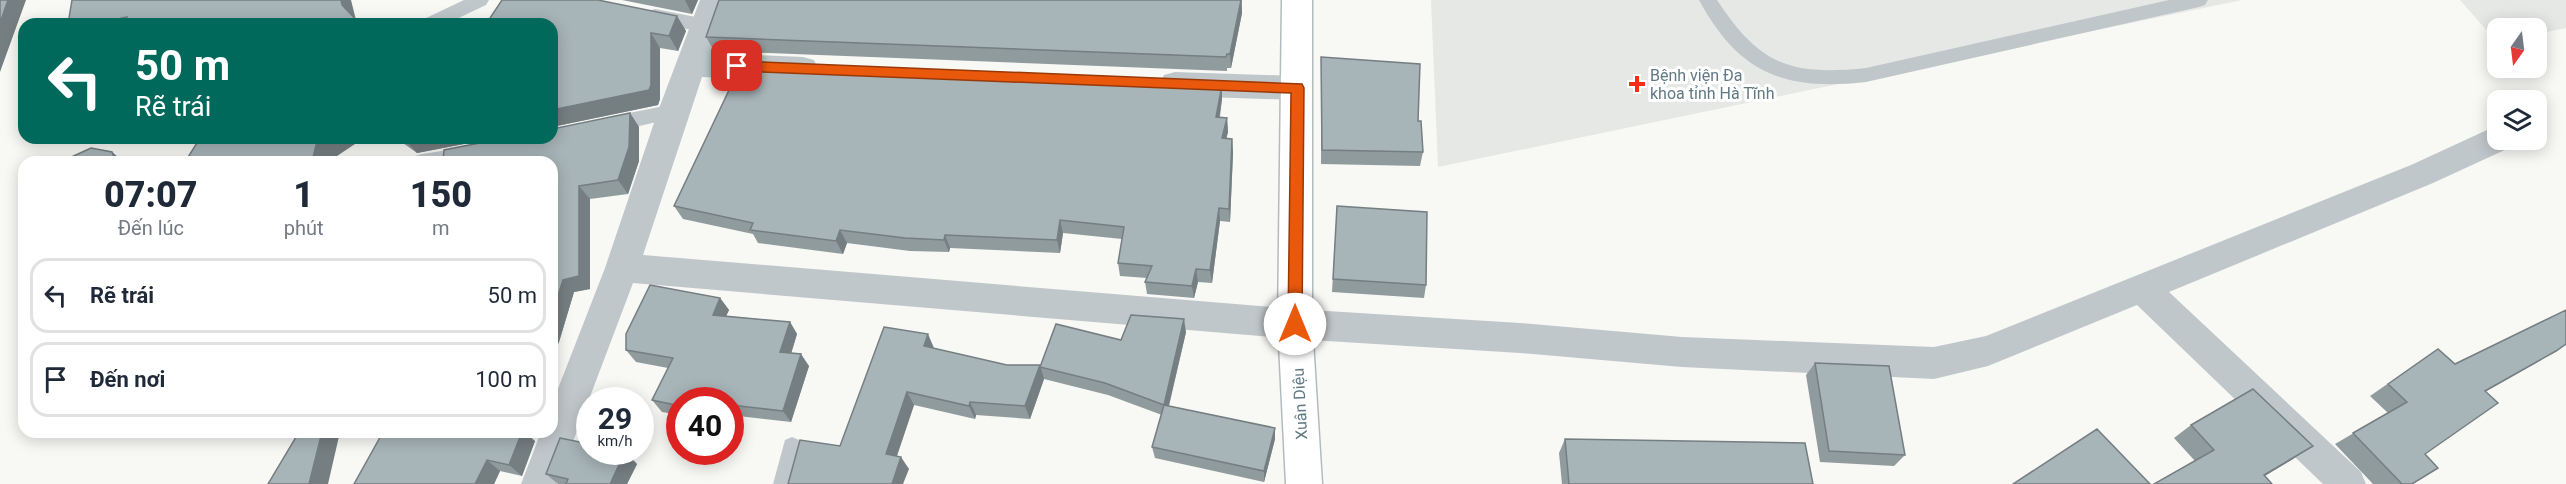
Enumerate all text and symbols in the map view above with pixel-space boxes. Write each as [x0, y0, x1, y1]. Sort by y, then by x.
north arrow [2487, 18, 2547, 78]
map controls [2487, 18, 2547, 150]
pin [711, 40, 762, 91]
text: 50 m [135, 41, 230, 90]
icon: left [36, 42, 114, 120]
icon: arrive [720, 49, 753, 82]
place label: Bệnh viện Đa khoa tỉnh Hà Tĩnh [1650, 66, 1774, 103]
marker: Bệnh viện Đa khoa tỉnh Hà Tĩnh [1628, 75, 1646, 93]
button: layers [2487, 90, 2547, 150]
text: Rẽ trái [135, 91, 211, 123]
text: 07:07 [104, 174, 198, 216]
text: 1 [293, 174, 314, 216]
text: 150 [410, 174, 472, 216]
text: Đến lúc [118, 216, 184, 240]
text: phút [284, 216, 324, 240]
text: m [432, 216, 450, 240]
icon: left [39, 279, 72, 312]
text: Rẽ trái [90, 283, 154, 308]
text: 50 m [488, 283, 537, 308]
position arrow [1263, 292, 1327, 356]
icon: arrive [39, 363, 72, 396]
text: Đến nơi [90, 367, 165, 392]
text: 100 m [475, 367, 537, 392]
street label: Xuân Diệu [1289, 368, 1311, 440]
speed limit sign: 40 [666, 387, 744, 465]
text: 29 [598, 401, 632, 436]
text: km/h [597, 432, 633, 450]

